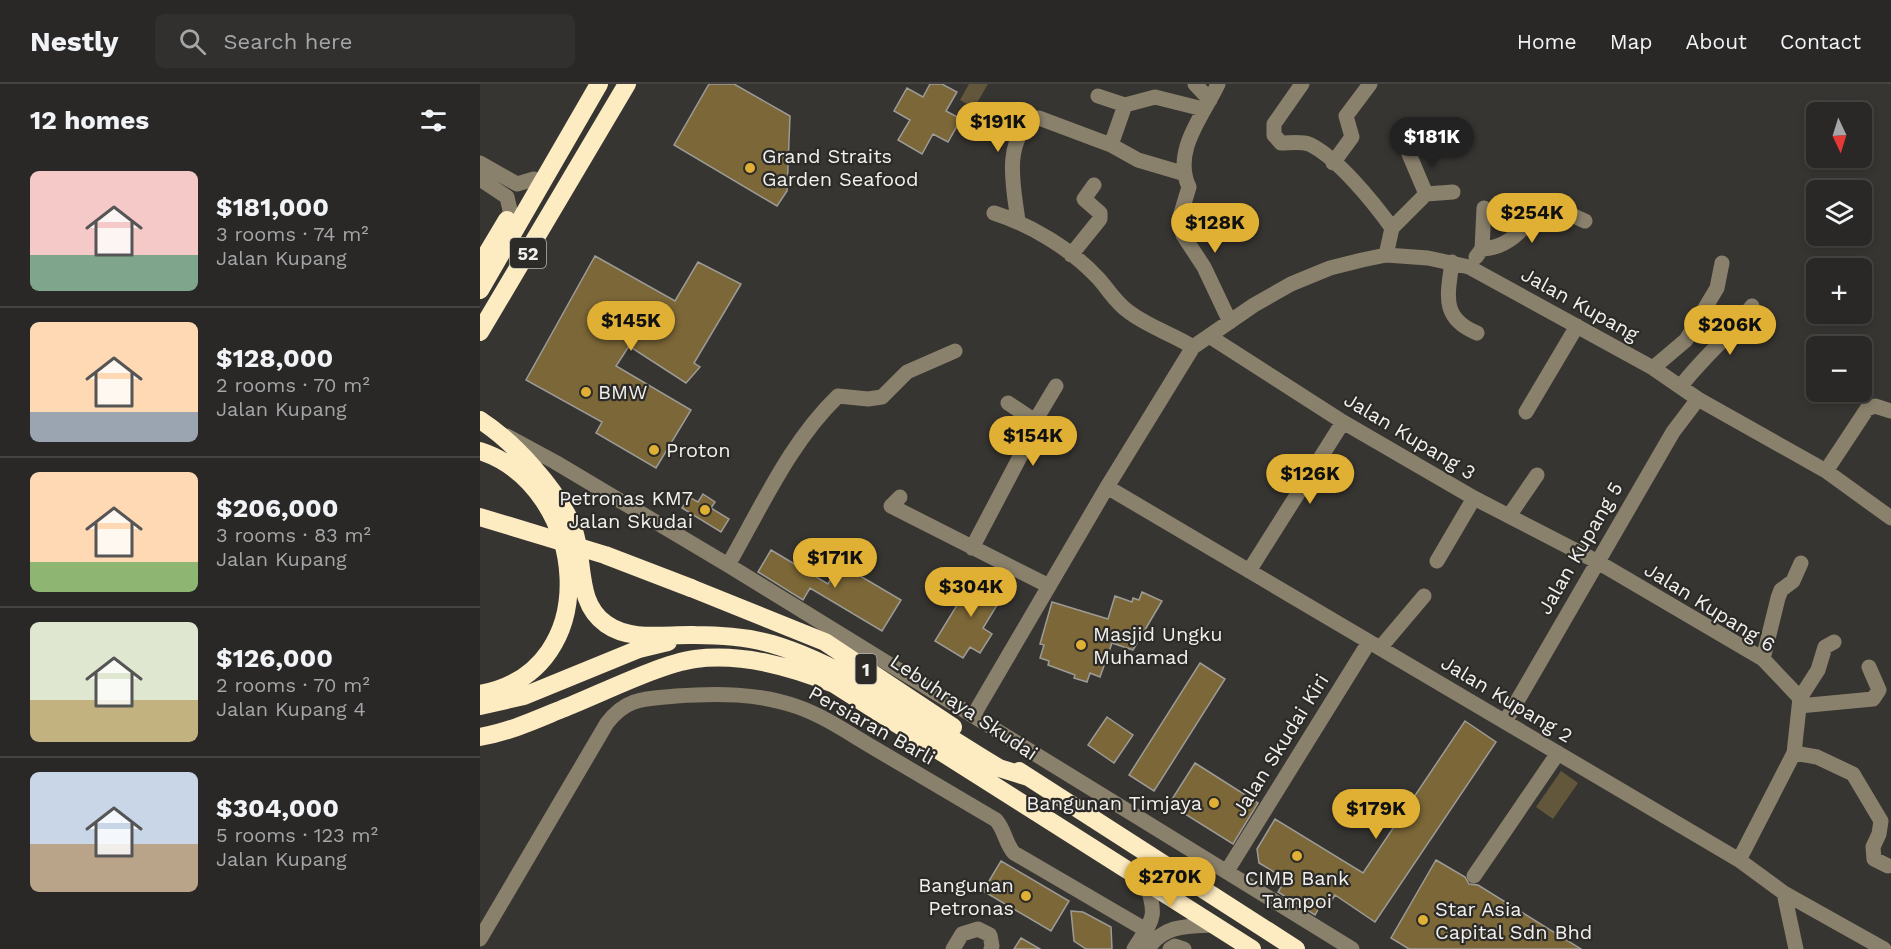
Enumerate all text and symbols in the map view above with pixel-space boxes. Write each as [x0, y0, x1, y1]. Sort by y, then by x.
search box [155, 14, 575, 68]
text: Nestly [30, 25, 119, 58]
icon: search [176, 25, 209, 58]
text: Search here [224, 29, 352, 54]
text: Home [1517, 29, 1577, 54]
text: Map [1610, 29, 1653, 54]
text: About [1686, 29, 1747, 54]
text: Contact [1780, 29, 1861, 54]
pin: $191K [956, 102, 1040, 153]
north arrow [1806, 102, 1872, 168]
map controls [1806, 102, 1872, 402]
icon: filters [417, 104, 450, 137]
text: 12 homes [30, 105, 149, 135]
text: $191K [970, 109, 1026, 133]
pin: $181K [1390, 117, 1474, 168]
text: $181K [1404, 124, 1460, 148]
place label: Grand Straits Garden Seafood [762, 144, 919, 191]
marker: Grand Straits Garden Seafood [743, 161, 757, 175]
button: layers [1806, 180, 1872, 246]
text: $181,000 [216, 192, 329, 222]
pin: $254K [1490, 193, 1574, 244]
icon: home [78, 195, 150, 267]
text: $254K [1500, 200, 1564, 224]
pin: $128K [1173, 203, 1257, 254]
text: $128K [1185, 210, 1245, 234]
text: 3 rooms · 74 m² [216, 222, 369, 246]
road number: 52 [510, 238, 546, 268]
text: Jalan Kupang [216, 246, 347, 270]
button: + [1806, 258, 1872, 324]
street label: Jalan Kupang [1517, 262, 1643, 346]
pin: $145K [589, 301, 673, 352]
pin: $206K [1688, 305, 1772, 356]
text: $145K [601, 308, 661, 332]
text: $206K [1698, 312, 1762, 336]
button: − [1806, 336, 1872, 402]
text: $128,000 [216, 343, 333, 373]
icon: home [78, 346, 150, 418]
text: 2 rooms · 70 m² [216, 373, 370, 397]
place label: BMW [598, 380, 647, 404]
marker: BMW [579, 385, 593, 399]
street label: Jalan Kupang 3 [1340, 387, 1480, 485]
text: Jalan Kupang [216, 397, 347, 421]
pin: $154K [991, 416, 1075, 467]
text: $154K [1003, 423, 1063, 447]
place label: Proton [666, 438, 731, 462]
marker: Proton [647, 443, 661, 457]
pin: $126K [1268, 454, 1352, 505]
text: $126K [1280, 461, 1340, 485]
street label: Jalan Kupang 5 [1532, 477, 1628, 619]
place label: Petronas KM7 Jalan Skudai [559, 486, 693, 533]
text: $206,000 [216, 493, 338, 523]
icon: home [78, 496, 150, 568]
marker: Petronas KM7 Jalan Skudai [698, 503, 712, 517]
text: 3 rooms · 83 m² [216, 523, 371, 547]
pin: $171K [793, 538, 877, 589]
text: $171K [807, 545, 863, 569]
text: Jalan Kupang [216, 547, 347, 571]
street label: Jalan Kupang 6 [1640, 557, 1780, 657]
pin: $304K [929, 567, 1013, 618]
text: $304K [939, 574, 1003, 598]
place label: Masjid Ungku Muhamad [1093, 622, 1223, 669]
marker: Masjid Ungku Muhamad [1074, 638, 1088, 652]
text: $126,000 [216, 643, 333, 673]
icon: home [78, 646, 150, 718]
street label: Lebuhraya Skudai [886, 649, 1042, 765]
street label: Jalan Kupang 2 [1437, 650, 1577, 748]
road number: 1 [856, 654, 876, 684]
street label: Jalan Skudai Kiri [1227, 669, 1333, 821]
text: 2 rooms · 70 m² [216, 673, 370, 697]
street label: Persiaran Barli [805, 680, 939, 770]
text: Jalan Kupang 4 [216, 697, 366, 721]
pin: $179K [1334, 789, 1418, 840]
place label: Bangunan Timjaya [1026, 791, 1202, 815]
text: $304,000 [216, 793, 339, 823]
icon: home [78, 796, 150, 868]
marker: Bangunan Timjaya [1207, 796, 1221, 810]
text: $179K [1346, 796, 1406, 820]
text: 5 rooms · 123 m² [216, 823, 378, 847]
text: Jalan Kupang [216, 847, 347, 871]
marker: CIMB Bank Tampoi [1290, 849, 1304, 863]
pin: $270K [1128, 857, 1212, 908]
text: $270K [1139, 864, 1201, 888]
place label: CIMB Bank Tampoi [1245, 866, 1349, 913]
place label: Bangunan Petronas [918, 873, 1014, 920]
marker: Bangunan Petronas [1019, 889, 1033, 903]
place label: Star Asia Capital Sdn Bhd [1435, 897, 1592, 944]
marker: Star Asia Capital Sdn Bhd [1416, 913, 1430, 927]

